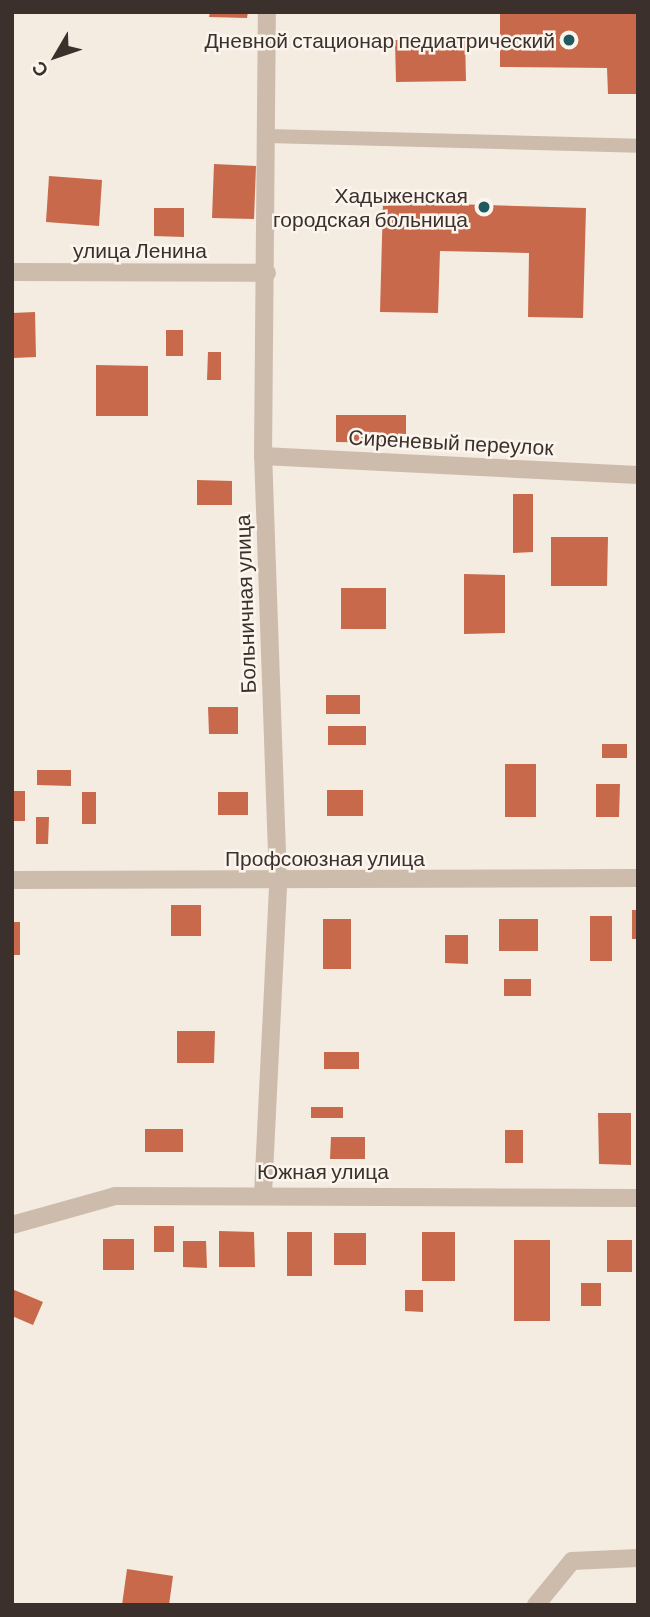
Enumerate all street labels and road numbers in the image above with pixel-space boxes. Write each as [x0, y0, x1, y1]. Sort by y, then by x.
street label: улица Ленина [73, 237, 207, 263]
street label: Сиреневый переулок [348, 424, 554, 460]
street label: Больничная улица [229, 514, 261, 694]
street label: Профсоюзная улица [225, 845, 425, 871]
street label: Южная улица [257, 1158, 389, 1184]

